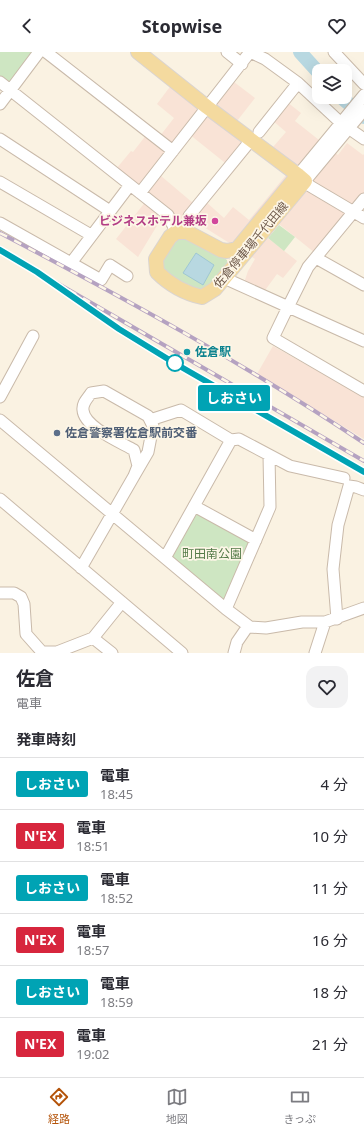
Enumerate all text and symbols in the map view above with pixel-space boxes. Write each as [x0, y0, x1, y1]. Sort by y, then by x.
text: Stopwise [142, 14, 222, 38]
icon: back [16, 15, 38, 37]
icon: heart [326, 15, 348, 37]
map controls [312, 64, 352, 104]
button: layers [312, 64, 352, 104]
street label: 佐倉停車場千代田線 [209, 198, 292, 292]
place label: ビジネスホテル兼坂 [99, 212, 207, 229]
marker: ビジネスホテル兼坂 [210, 216, 220, 226]
place label: 佐倉駅 [195, 343, 231, 360]
marker: 佐倉駅 [182, 347, 192, 357]
unlabelled marker [166, 354, 184, 372]
line badge: しおさい [206, 385, 262, 411]
text: しおさい [206, 388, 262, 407]
place label: 佐倉警察署佐倉駅前交番 [65, 424, 198, 441]
marker: 佐倉警察署佐倉駅前交番 [52, 428, 62, 438]
park label: 町田南公園 [182, 545, 242, 562]
text: 佐倉 [16, 665, 54, 691]
button: heart [306, 666, 348, 708]
text: 電車 [16, 694, 42, 712]
text: 発車時刻 [16, 729, 76, 749]
text: 電車 [100, 765, 130, 785]
text: しおさい [24, 774, 80, 793]
text: 4 分 [321, 774, 348, 794]
text: 18:45 [100, 785, 133, 803]
text: 電車 [76, 817, 106, 837]
text: N'EX [24, 826, 56, 845]
text: 10 分 [312, 826, 348, 846]
text: 18:51 [76, 837, 110, 855]
text: 電車 [100, 869, 130, 889]
text: しおさい [24, 878, 80, 897]
text: 11 分 [312, 878, 348, 898]
text: 18:52 [100, 889, 133, 907]
text: 電車 [76, 921, 106, 941]
text: N'EX [24, 930, 56, 949]
text: 16 分 [312, 930, 348, 950]
text: 18:57 [76, 941, 110, 959]
text: 電車 [100, 973, 130, 993]
text: しおさい [24, 982, 80, 1001]
text: 18 分 [312, 982, 348, 1002]
text: 18:59 [100, 993, 133, 1011]
text: 電車 [76, 1025, 106, 1045]
text: N'EX [24, 1034, 56, 1053]
text: 21 分 [312, 1034, 348, 1054]
text: 19:02 [76, 1045, 110, 1063]
tab: 経路 [48, 1086, 70, 1126]
tab: 地図 [166, 1086, 188, 1126]
tab: きっぷ [284, 1086, 316, 1126]

